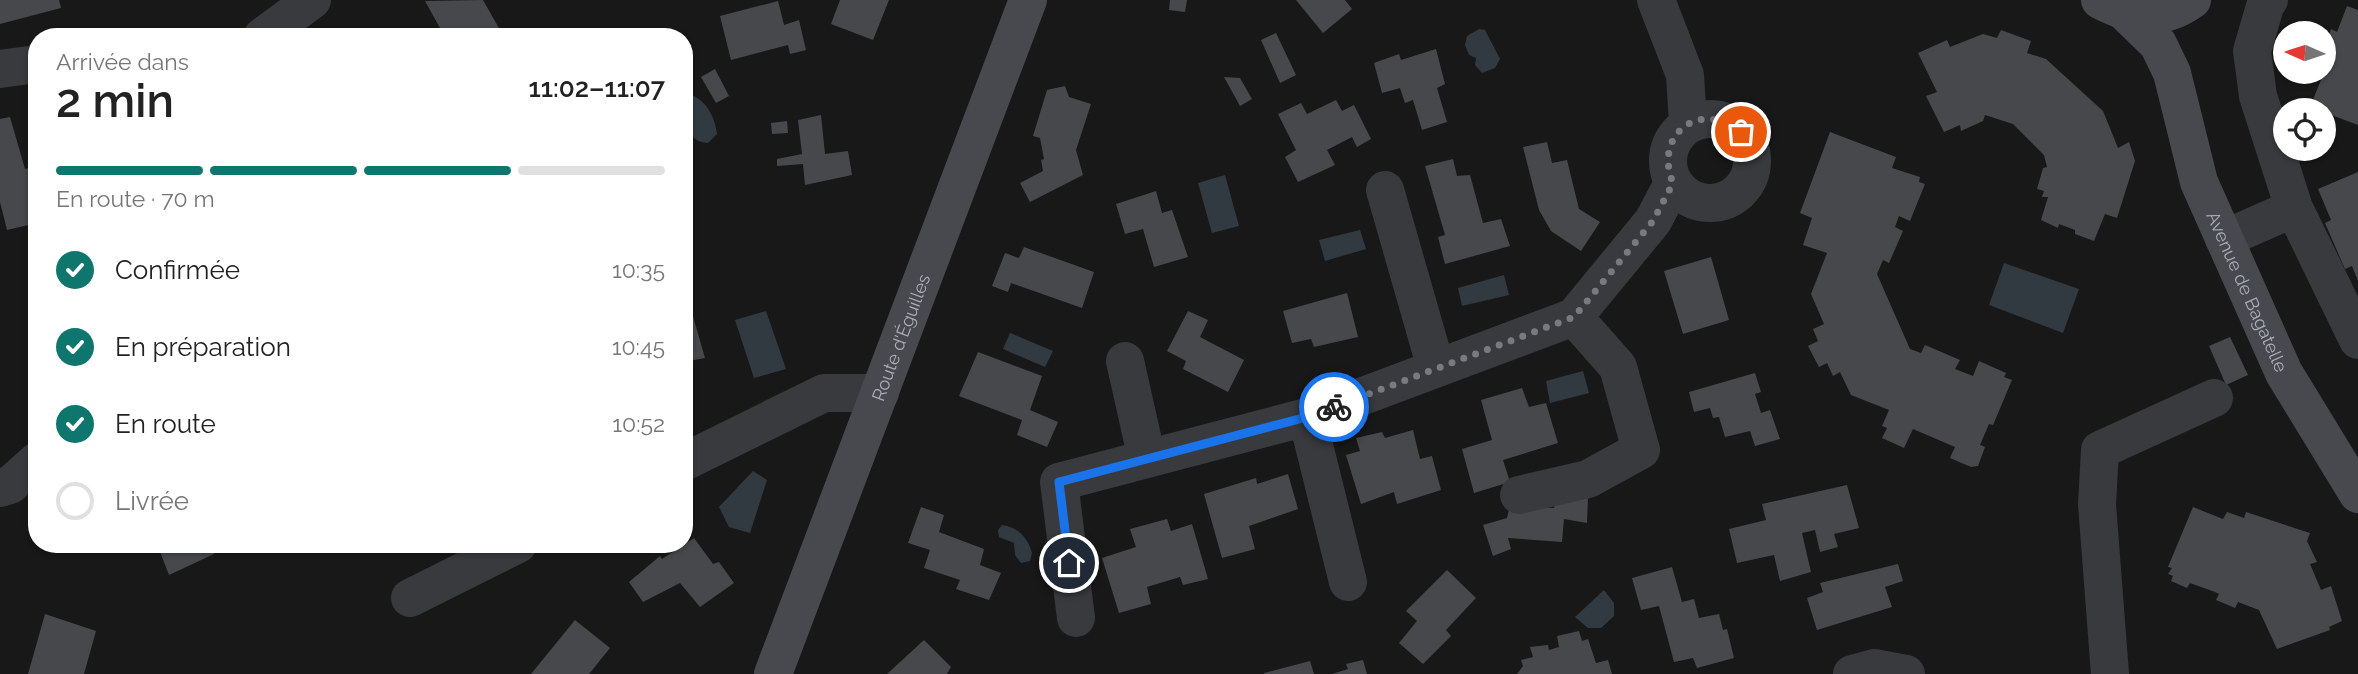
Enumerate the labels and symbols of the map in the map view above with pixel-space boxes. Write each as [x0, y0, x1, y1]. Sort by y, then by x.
north arrow [2273, 21, 2336, 84]
pin [1711, 102, 1771, 162]
street label: Avenue de Bagatelle [2203, 208, 2293, 375]
street label: Route d'Éguilles [867, 271, 934, 404]
courier [1299, 372, 1369, 442]
pin [1039, 533, 1099, 593]

